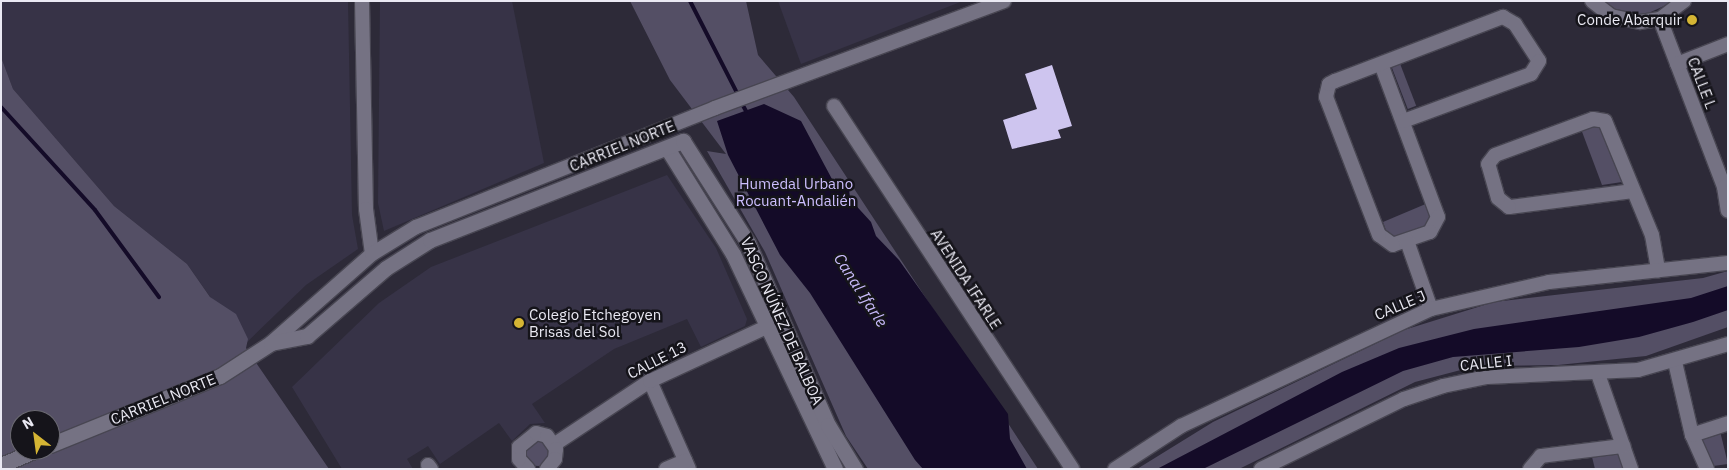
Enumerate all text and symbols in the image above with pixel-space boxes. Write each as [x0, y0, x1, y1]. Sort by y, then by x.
place label: Conde Abarquir [1577, 11, 1682, 29]
marker: Conde Abarquir [1686, 14, 1698, 26]
street label: CALLE L [1684, 55, 1720, 111]
street label: CARRIEL NORTE [567, 117, 677, 175]
park label: Humedal Urbano Rocuant-Andalién [736, 174, 856, 209]
street label: AVENIDA IFARLE [927, 226, 1005, 332]
street label: VASCO NÚÑEZ DE BALBOA [737, 234, 827, 408]
water label: Canal Ifarle [830, 250, 892, 330]
street label: CALLE J [1372, 286, 1428, 324]
place label: Colegio Etchegoyen Brisas del Sol [529, 305, 661, 340]
marker: Colegio Etchegoyen Brisas del Sol [513, 317, 525, 329]
street label: CALLE 13 [624, 337, 690, 383]
street label: CALLE I [1459, 351, 1513, 375]
street label: CARRIEL NORTE [108, 370, 218, 428]
north arrow [10, 410, 60, 460]
text: N [19, 413, 37, 433]

